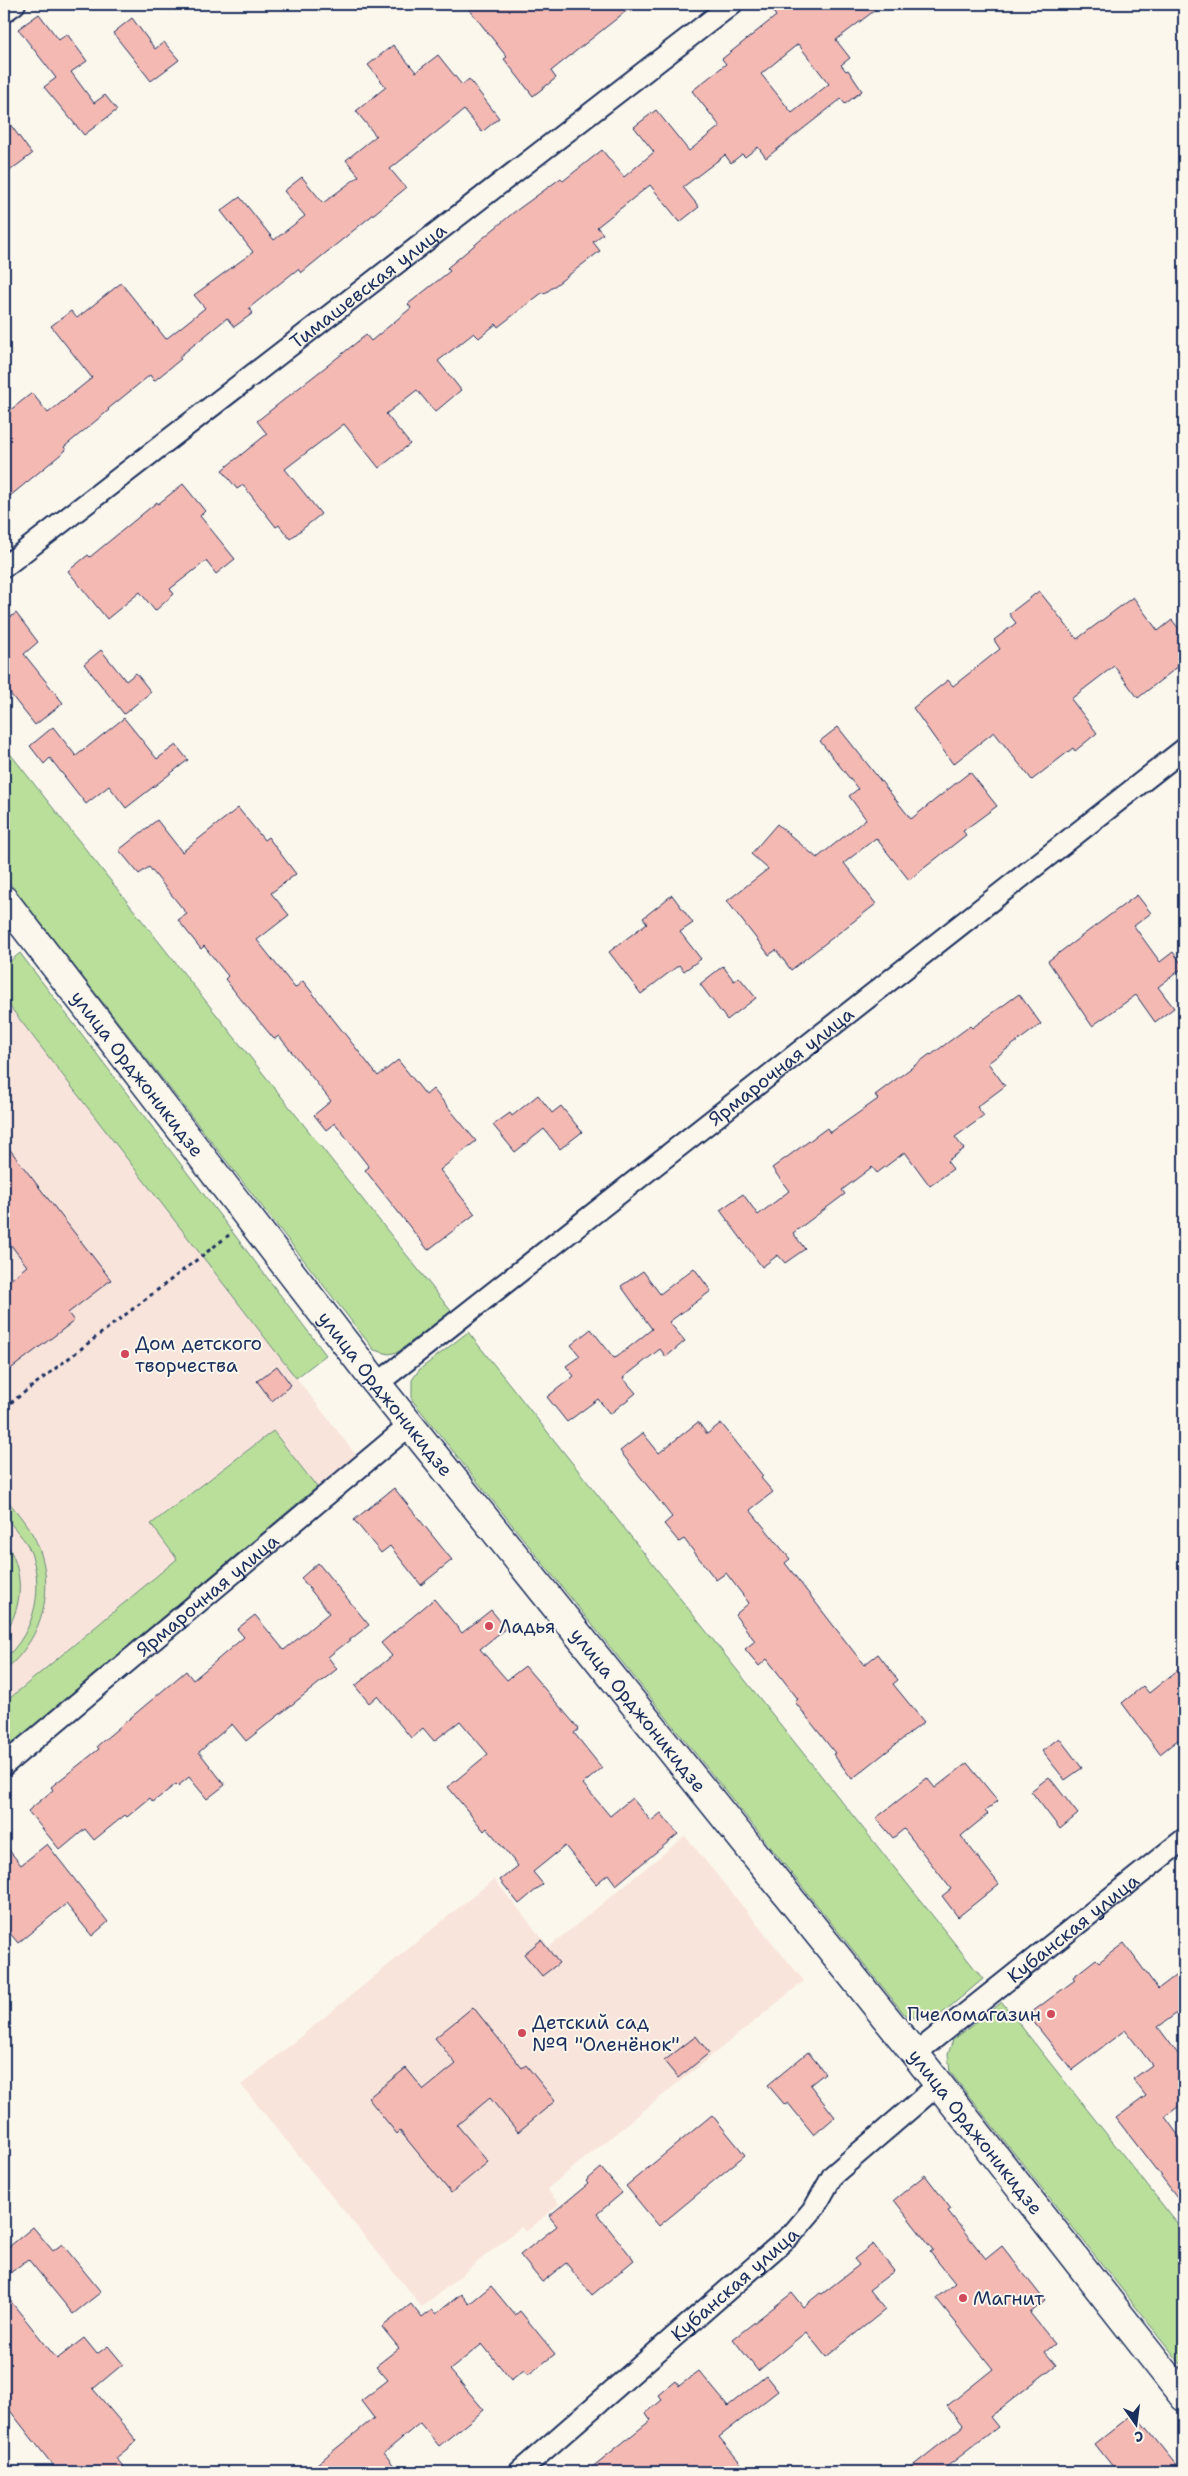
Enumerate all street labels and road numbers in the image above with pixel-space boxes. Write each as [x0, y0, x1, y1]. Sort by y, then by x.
street label: Тимашевская улица [284, 217, 451, 354]
street label: улица Орджоникидзе [66, 985, 210, 1162]
street label: Ярмарочная улица [703, 1001, 859, 1131]
street label: улица Орджоникидзе [313, 1306, 459, 1481]
street label: Ярмарочная улица [131, 1528, 284, 1662]
street label: улица Орджоникидзе [565, 1623, 712, 1797]
street label: Кубанская улица [1002, 1867, 1144, 1988]
street label: улица Орджоникидзе [903, 2044, 1049, 2220]
street label: Кубанская улица [665, 2221, 804, 2347]

